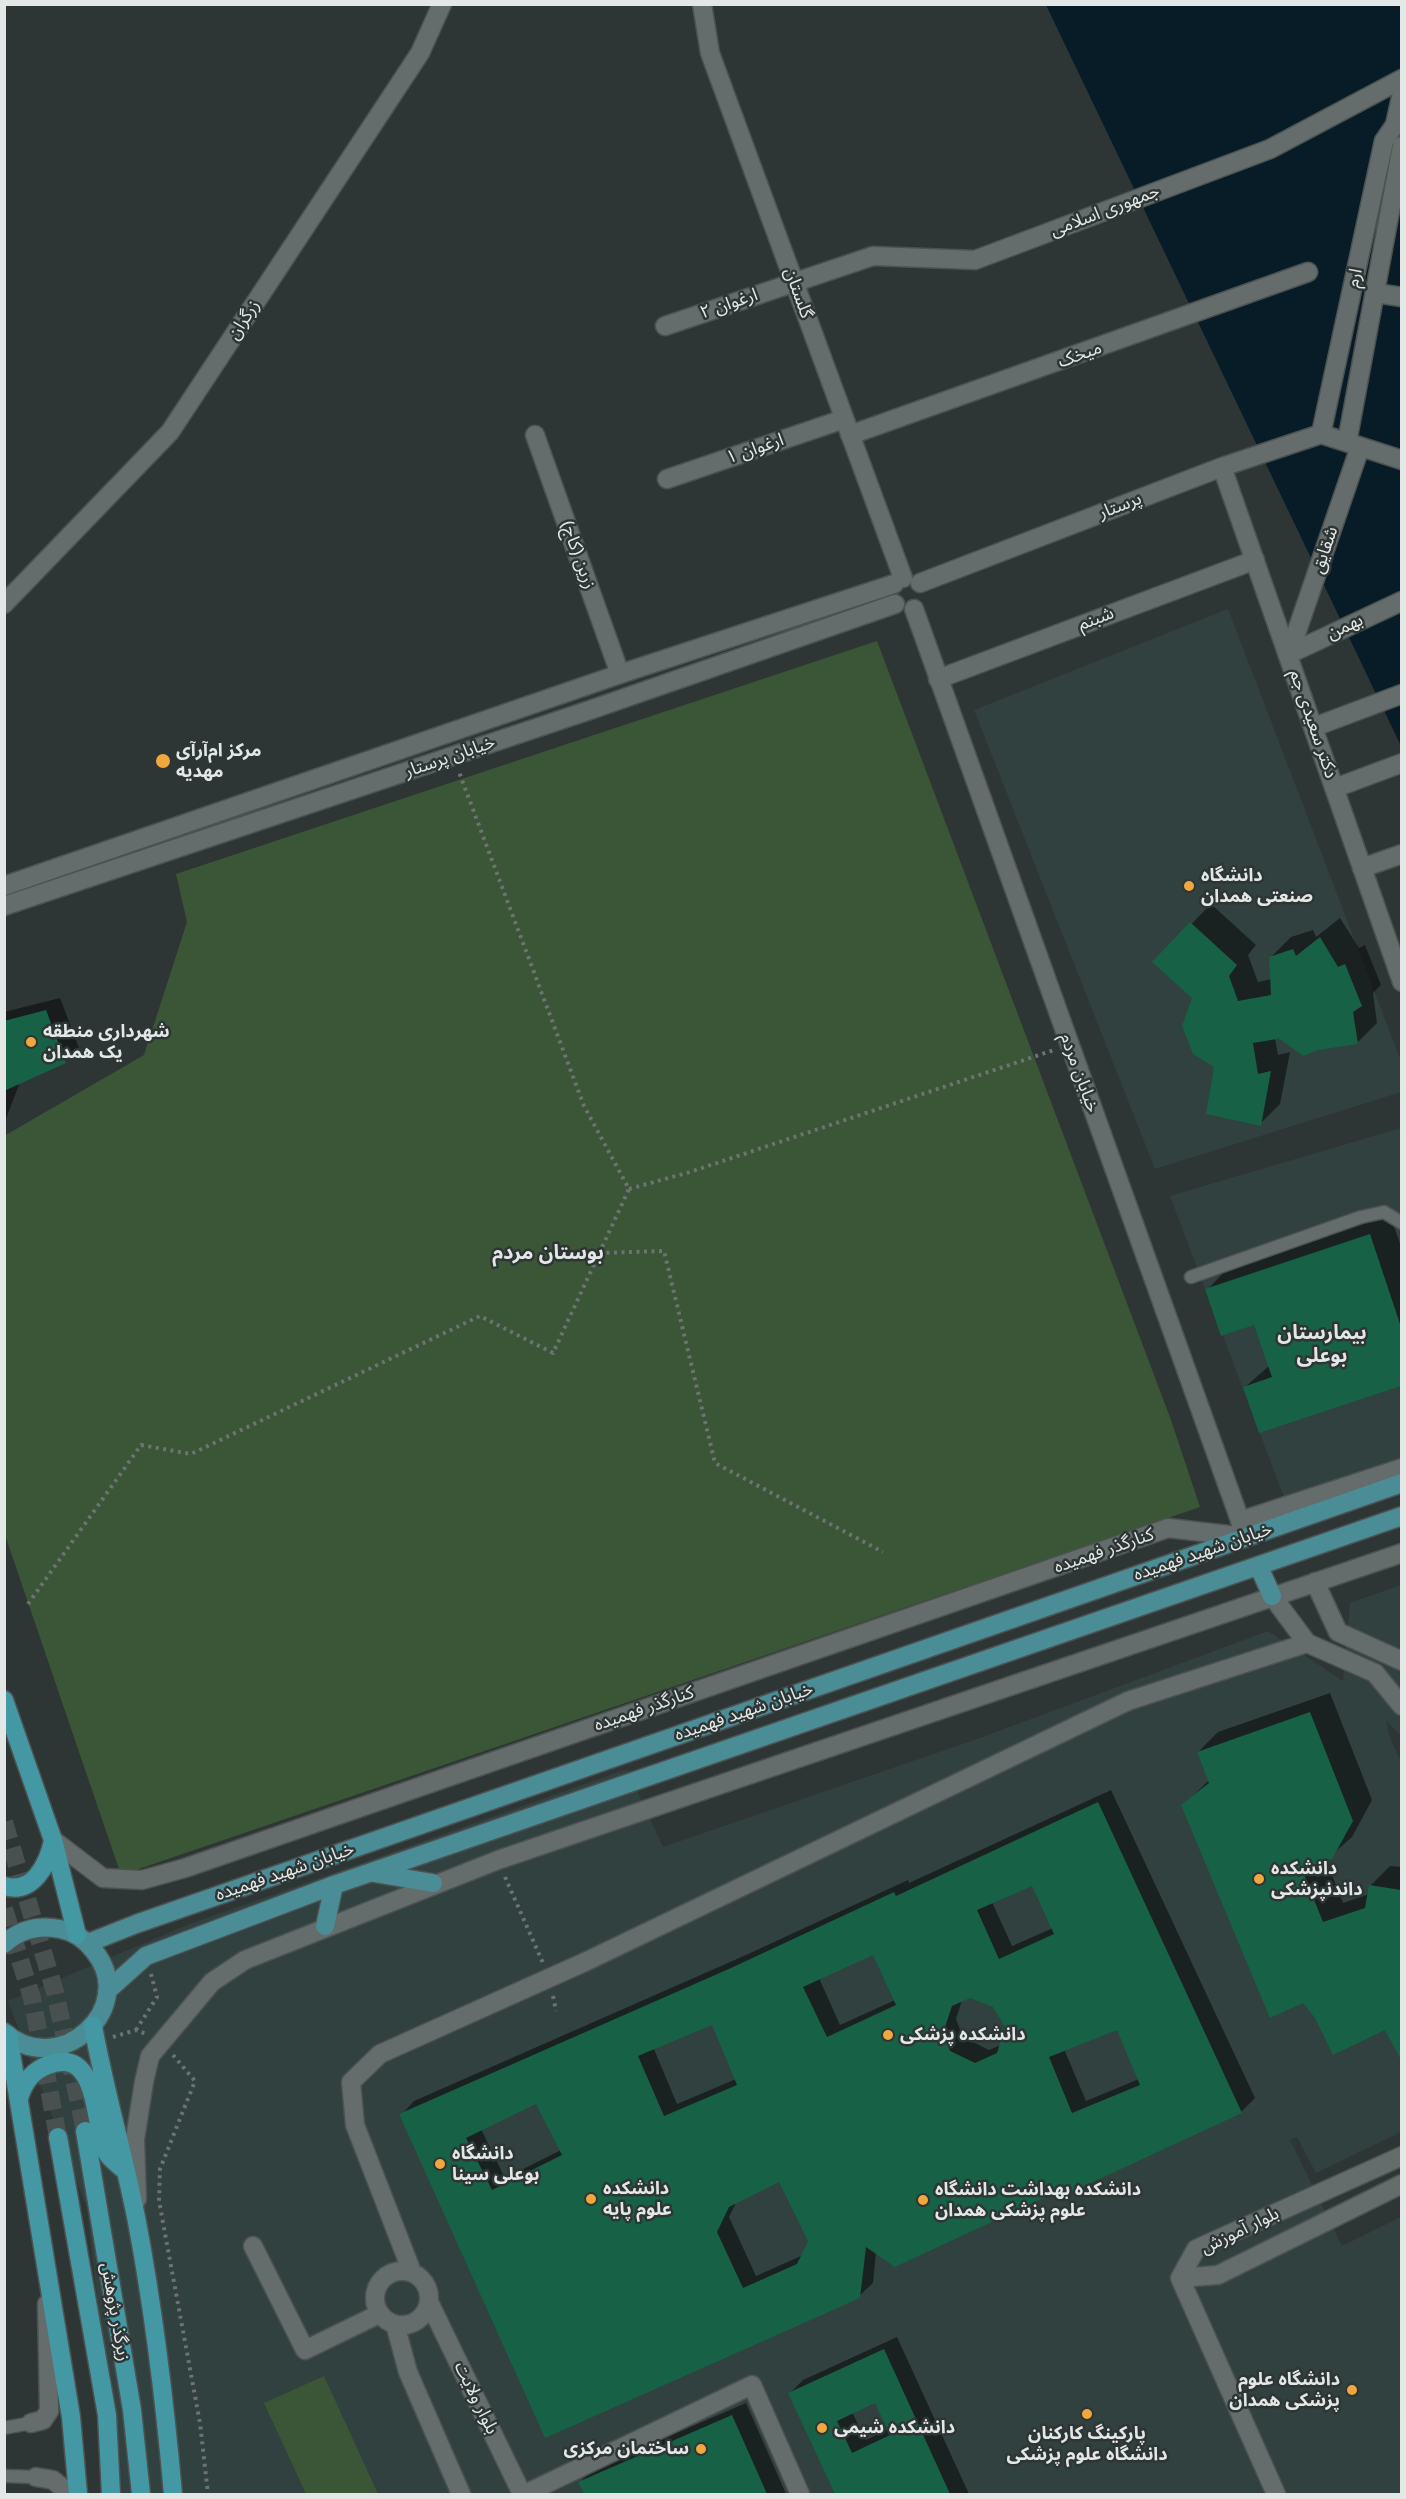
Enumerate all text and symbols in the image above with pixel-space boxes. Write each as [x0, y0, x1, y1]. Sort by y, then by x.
street label: جمهوری اسلامی [1047, 180, 1163, 242]
street label: گلستان [779, 265, 817, 321]
street label: ارم [1342, 267, 1368, 289]
street label: ارغوان ۲ [697, 284, 761, 324]
street label: زرگران [223, 296, 265, 344]
street label: میخک [1055, 337, 1105, 373]
street label: ارغوان ۱ [723, 429, 787, 469]
street label: پرستار [1095, 488, 1145, 524]
street label: زرین (کاج) [556, 518, 600, 592]
street label: شقایق [1307, 524, 1343, 576]
street label: شبنم [1075, 602, 1117, 636]
street label: بهمن [1323, 609, 1367, 645]
street label: دکتر سعیدی جم [1284, 667, 1342, 781]
street label: خیابان پرستار [402, 731, 498, 783]
place label: مرکز ام‌آر‌آی مهدیه [176, 740, 261, 783]
marker: مرکز ام‌آر‌آی مهدیه [154, 752, 172, 770]
place label: دانشگاه صنعتی همدان [1201, 865, 1313, 908]
marker: دانشگاه صنعتی همدان [1182, 879, 1196, 893]
place label: شهرداری منطقه یک همدان [43, 1021, 170, 1064]
street label: خیابان مردم [1055, 1030, 1103, 1116]
marker: شهرداری منطقه یک همدان [24, 1035, 38, 1049]
district label: بوستان مردم [492, 1241, 604, 1265]
district label: بیمارستان بوعلی [1277, 1321, 1367, 1368]
street label: خیابان شهید فهمیده [1131, 1518, 1275, 1586]
street label: کنارگذر فهمیده [1051, 1524, 1157, 1578]
street label: خیابان شهید فهمیده [672, 1678, 816, 1746]
street label: کنارگذر فهمیده [591, 1682, 697, 1736]
street label: خیابان شهید فهمیده [213, 1838, 357, 1906]
place label: دانشکده داندنپزشکی [1271, 1858, 1362, 1900]
marker: دانشکده داندنپزشکی [1252, 1872, 1266, 1886]
place label: دانشکده پزشکی [900, 2024, 1026, 2046]
marker: دانشکده پزشکی [881, 2028, 895, 2042]
place label: دانشگاه بوعلی سینا [452, 2143, 540, 2186]
marker: دانشگاه بوعلی سینا [433, 2157, 447, 2171]
place label: دانشکده علوم پایه [603, 2178, 672, 2220]
place label: دانشکده بهداشت دانشگاه علوم پزشکی همدان [935, 2179, 1141, 2222]
marker: دانشکده علوم پایه [584, 2192, 598, 2206]
marker: دانشکده بهداشت دانشگاه علوم پزشکی همدان [916, 2193, 930, 2207]
street label: بلوار آموزش [1197, 2203, 1283, 2259]
street label: زیرگذر پژوهش [96, 2261, 134, 2363]
street label: بلوار ولایت [449, 2358, 503, 2438]
place label: دانشگاه علوم پزشکی همدان [1229, 2369, 1340, 2412]
marker: دانشگاه علوم پزشکی همدان [1345, 2383, 1359, 2397]
marker: پارکینگ کارکنان دانشگاه علوم پزشکی [1080, 2407, 1094, 2421]
place label: دانشکده شیمی [834, 2417, 955, 2439]
marker: دانشکده شیمی [815, 2421, 829, 2435]
place label: پارکینگ کارکنان دانشگاه علوم پزشکی [1006, 2423, 1168, 2466]
place label: ساختمان مرکزی [564, 2438, 689, 2460]
marker: ساختمان مرکزی [694, 2442, 708, 2456]

